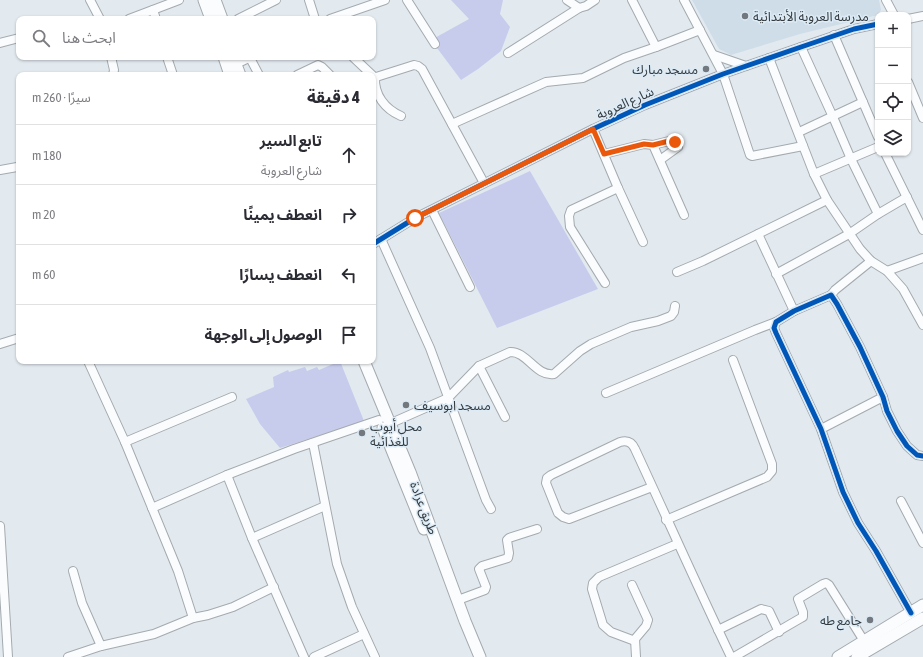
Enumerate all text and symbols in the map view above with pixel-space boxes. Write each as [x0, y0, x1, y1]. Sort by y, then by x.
place label: مدرسة العروبة الأبتدائية [753, 9, 869, 24]
marker: مدرسة العروبة الأبتدائية [740, 11, 750, 21]
map controls [875, 12, 911, 156]
button: + [875, 12, 911, 48]
search box [16, 16, 376, 60]
icon: search [30, 27, 52, 49]
text: ابحث هنا [62, 29, 116, 46]
button: − [875, 48, 911, 84]
place label: مسجد مبارك [632, 62, 698, 77]
marker: مسجد مبارك [701, 64, 711, 74]
street label: شارع العروبة [594, 84, 657, 125]
button: locate [875, 84, 911, 120]
text: 4 دقيقة [307, 87, 360, 107]
text: سيرًا · 260 m [32, 90, 91, 105]
button: layers [875, 120, 911, 156]
text: تابع السير [260, 132, 322, 149]
route end [666, 133, 684, 151]
icon: ahead [338, 144, 360, 166]
text: 180 m [32, 148, 62, 163]
text: شارع العروبة [261, 163, 322, 178]
icon: right [338, 204, 360, 226]
text: انعطف يمينًا [243, 206, 322, 223]
text: 20 m [32, 207, 55, 222]
route start [406, 209, 424, 227]
icon: left [338, 264, 360, 286]
text: انعطف يسارًا [239, 266, 322, 283]
text: 60 m [32, 267, 55, 282]
icon: arrive [338, 324, 360, 346]
text: الوصول إلى الوجهة [205, 326, 322, 343]
place label: مسجد ابوسيف [414, 398, 491, 413]
marker: مسجد ابوسيف [401, 400, 411, 410]
place label: محل أيوب للغذائية [370, 418, 423, 449]
marker: محل أيوب للغذائية [357, 428, 367, 438]
street label: طريق عرادة [406, 479, 441, 537]
place label: جامع طه [820, 613, 862, 631]
marker: جامع طه [865, 615, 875, 625]

